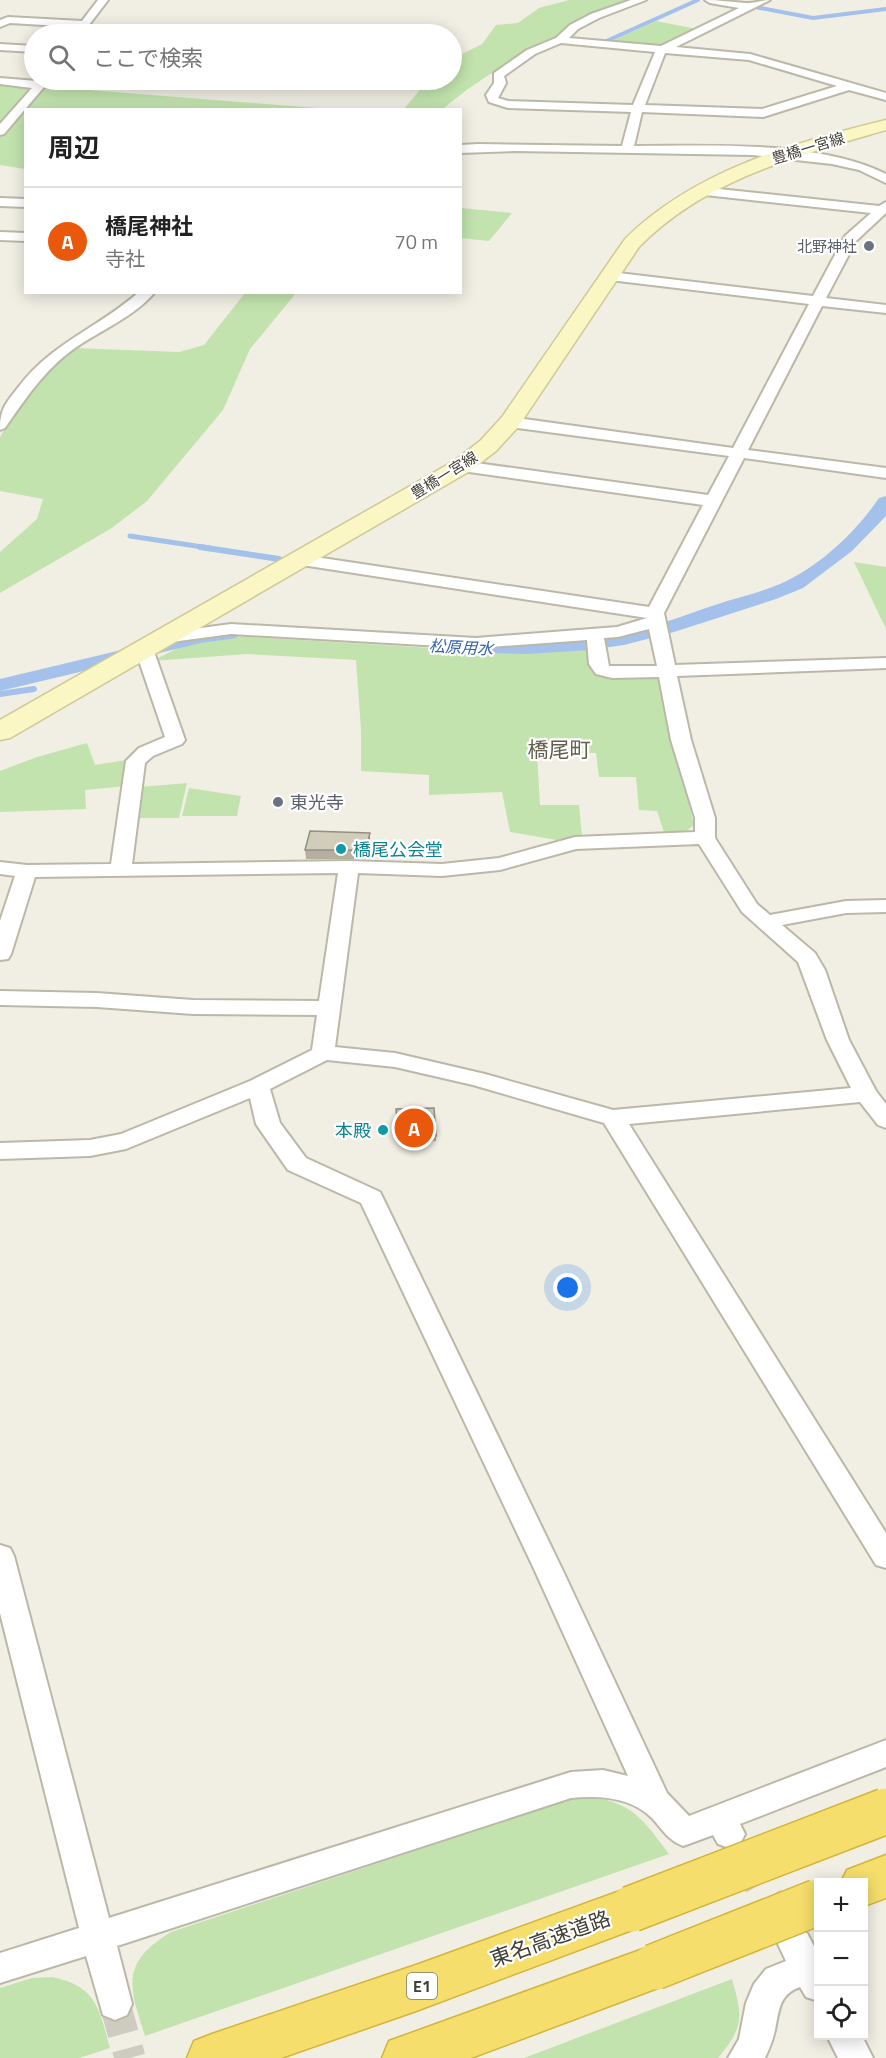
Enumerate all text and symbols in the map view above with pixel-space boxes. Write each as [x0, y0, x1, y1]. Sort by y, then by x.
search box [24, 24, 462, 90]
icon: search [45, 41, 78, 74]
text: ここで検索 [93, 41, 203, 75]
street label: 豊橋一宮線 [769, 126, 847, 170]
text: 周辺 [48, 128, 100, 167]
text: 橋尾神社 [105, 209, 193, 243]
text: A [61, 226, 74, 257]
text: 70 m [394, 226, 438, 257]
place label: 北野神社 [797, 235, 857, 258]
marker: 北野神社 [862, 239, 876, 253]
text: 寺社 [105, 243, 145, 274]
street label: 豊橋一宮線 [406, 445, 482, 505]
water label: 松原用水 [428, 633, 496, 661]
district label: 橋尾町 [528, 733, 591, 765]
place label: 東光寺 [290, 789, 344, 816]
marker: 東光寺 [271, 795, 285, 809]
place label: 橋尾公会堂 [353, 836, 443, 863]
marker: 橋尾公会堂 [334, 842, 348, 856]
pin: A [394, 1106, 434, 1150]
place label: 本殿 [335, 1117, 371, 1144]
marker: 本殿 [376, 1123, 390, 1137]
your location [553, 1273, 582, 1302]
map controls [814, 1878, 868, 2040]
button: + [814, 1878, 868, 1932]
street label: 東名高速道路 [485, 1901, 615, 1975]
button: − [814, 1932, 868, 1986]
road number: E1 [407, 1973, 437, 1999]
button: locate [814, 1986, 868, 2040]

